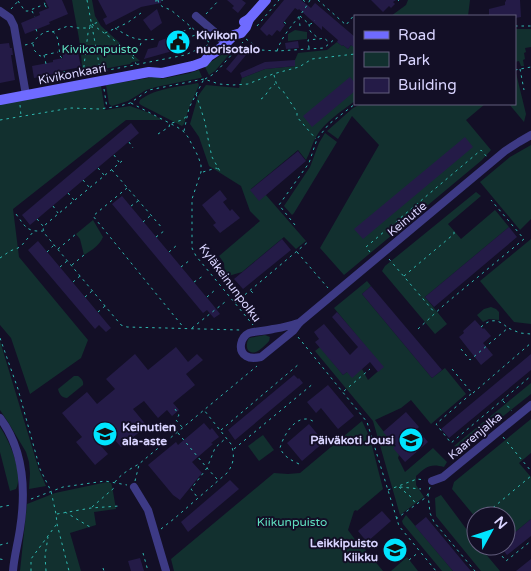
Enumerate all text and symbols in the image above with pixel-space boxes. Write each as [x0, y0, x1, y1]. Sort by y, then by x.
legend [354, 15, 516, 105]
text: Road [398, 26, 436, 44]
place label: Kivikon nuorisotalo [196, 28, 260, 56]
public building icon: Kivikon nuorisotalo [165, 29, 191, 55]
park label: Kivikonpuisto [62, 42, 138, 56]
text: Park [398, 51, 430, 69]
street label: Kivikonkaari [37, 61, 107, 87]
text: Building [398, 76, 457, 94]
street label: Keinutie [385, 198, 430, 239]
street label: Kyläkeinunpolku [196, 241, 264, 325]
street label: Kaarenjalka [445, 409, 505, 463]
place label: Keinutien ala-aste [122, 420, 176, 448]
school or university icon: Keinutien ala-aste [92, 421, 118, 447]
school or university icon: Päiväkoti Jousi [398, 427, 424, 453]
place label: Päiväkoti Jousi [310, 433, 394, 447]
north arrow [466, 506, 516, 556]
text: N [490, 513, 511, 533]
park label: Kiikunpuisto [257, 515, 327, 529]
place label: Leikkipuisto Kiikku [310, 536, 378, 564]
school or university icon: Leikkipuisto Kiikku [382, 537, 408, 563]

